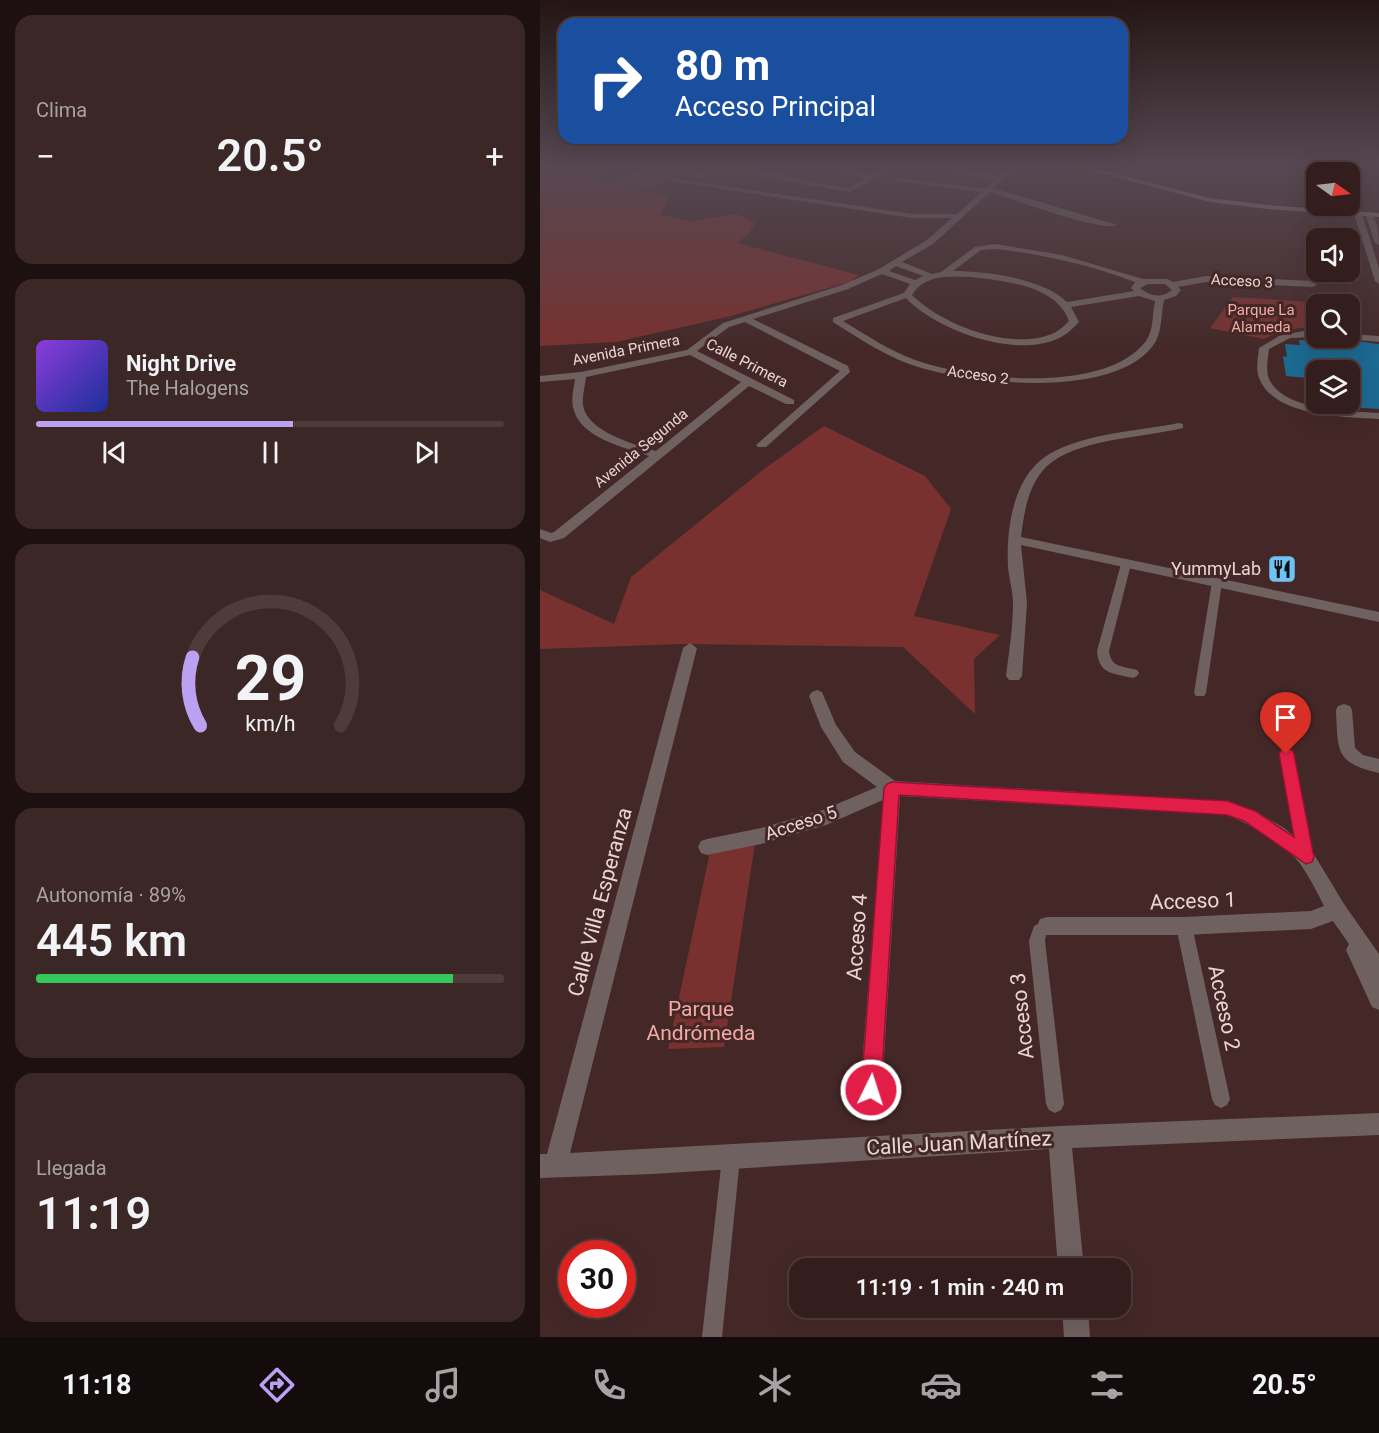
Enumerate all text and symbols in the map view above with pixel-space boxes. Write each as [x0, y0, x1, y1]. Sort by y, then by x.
text: 80 m [675, 41, 770, 90]
icon: right [576, 42, 654, 120]
text: Acceso Principal [675, 91, 876, 123]
text: Clima [36, 98, 87, 122]
text: 20.5° [216, 129, 324, 182]
text: − [36, 137, 55, 176]
text: + [485, 137, 504, 176]
north arrow [1306, 162, 1360, 216]
map controls [1306, 162, 1360, 414]
button: sound [1306, 228, 1360, 282]
street label: Acceso 3 [1211, 270, 1273, 292]
button: search [1306, 294, 1360, 348]
park label: Parque La Alameda [1227, 301, 1295, 336]
street label: Avenida Primera [571, 331, 681, 369]
street label: Calle Primera [703, 335, 791, 391]
text: Night Drive [126, 351, 236, 376]
button: layers [1306, 360, 1360, 414]
street label: Acceso 2 [946, 362, 1010, 388]
text: The Halogens [126, 376, 249, 400]
street label: Avenida Segunda [591, 405, 691, 491]
icon: previous [98, 436, 131, 469]
icon: pause [254, 436, 287, 469]
icon: next [410, 436, 443, 469]
restaurant icon: YummyLab [1266, 553, 1298, 585]
place label: YummyLab [1171, 558, 1261, 579]
text: 29 [234, 642, 306, 715]
pin [1260, 692, 1311, 754]
icon: arrive [1269, 701, 1302, 734]
text: km/h [245, 711, 295, 736]
street label: Acceso 5 [762, 801, 839, 844]
street label: Calle Villa Esperanza [563, 805, 637, 999]
text: Autonomía · 89% [36, 883, 186, 907]
street label: Acceso 1 [1149, 887, 1237, 915]
street label: Acceso 4 [842, 893, 872, 981]
text: 445 km [36, 914, 187, 967]
street label: Acceso 2 [1203, 963, 1245, 1053]
street label: Acceso 3 [1006, 972, 1038, 1060]
park label: Parque Andrómeda [647, 997, 755, 1045]
position arrow [839, 1058, 903, 1122]
street label: Calle Juan Martínez [866, 1126, 1052, 1160]
text: Llegada [36, 1156, 107, 1180]
text: 11:19 [36, 1187, 151, 1240]
speed limit sign: 30 [558, 1240, 636, 1318]
text: 11:19 · 1 min · 240 m [856, 1275, 1064, 1300]
icon: directions [256, 1364, 298, 1406]
icon: music [422, 1364, 464, 1406]
icon: phone [588, 1364, 630, 1406]
icon: climate [754, 1364, 796, 1406]
icon: car [920, 1364, 962, 1406]
icon: filters [1086, 1364, 1128, 1406]
text: 11:18 [62, 1369, 132, 1401]
text: 20.5° [1252, 1369, 1317, 1401]

